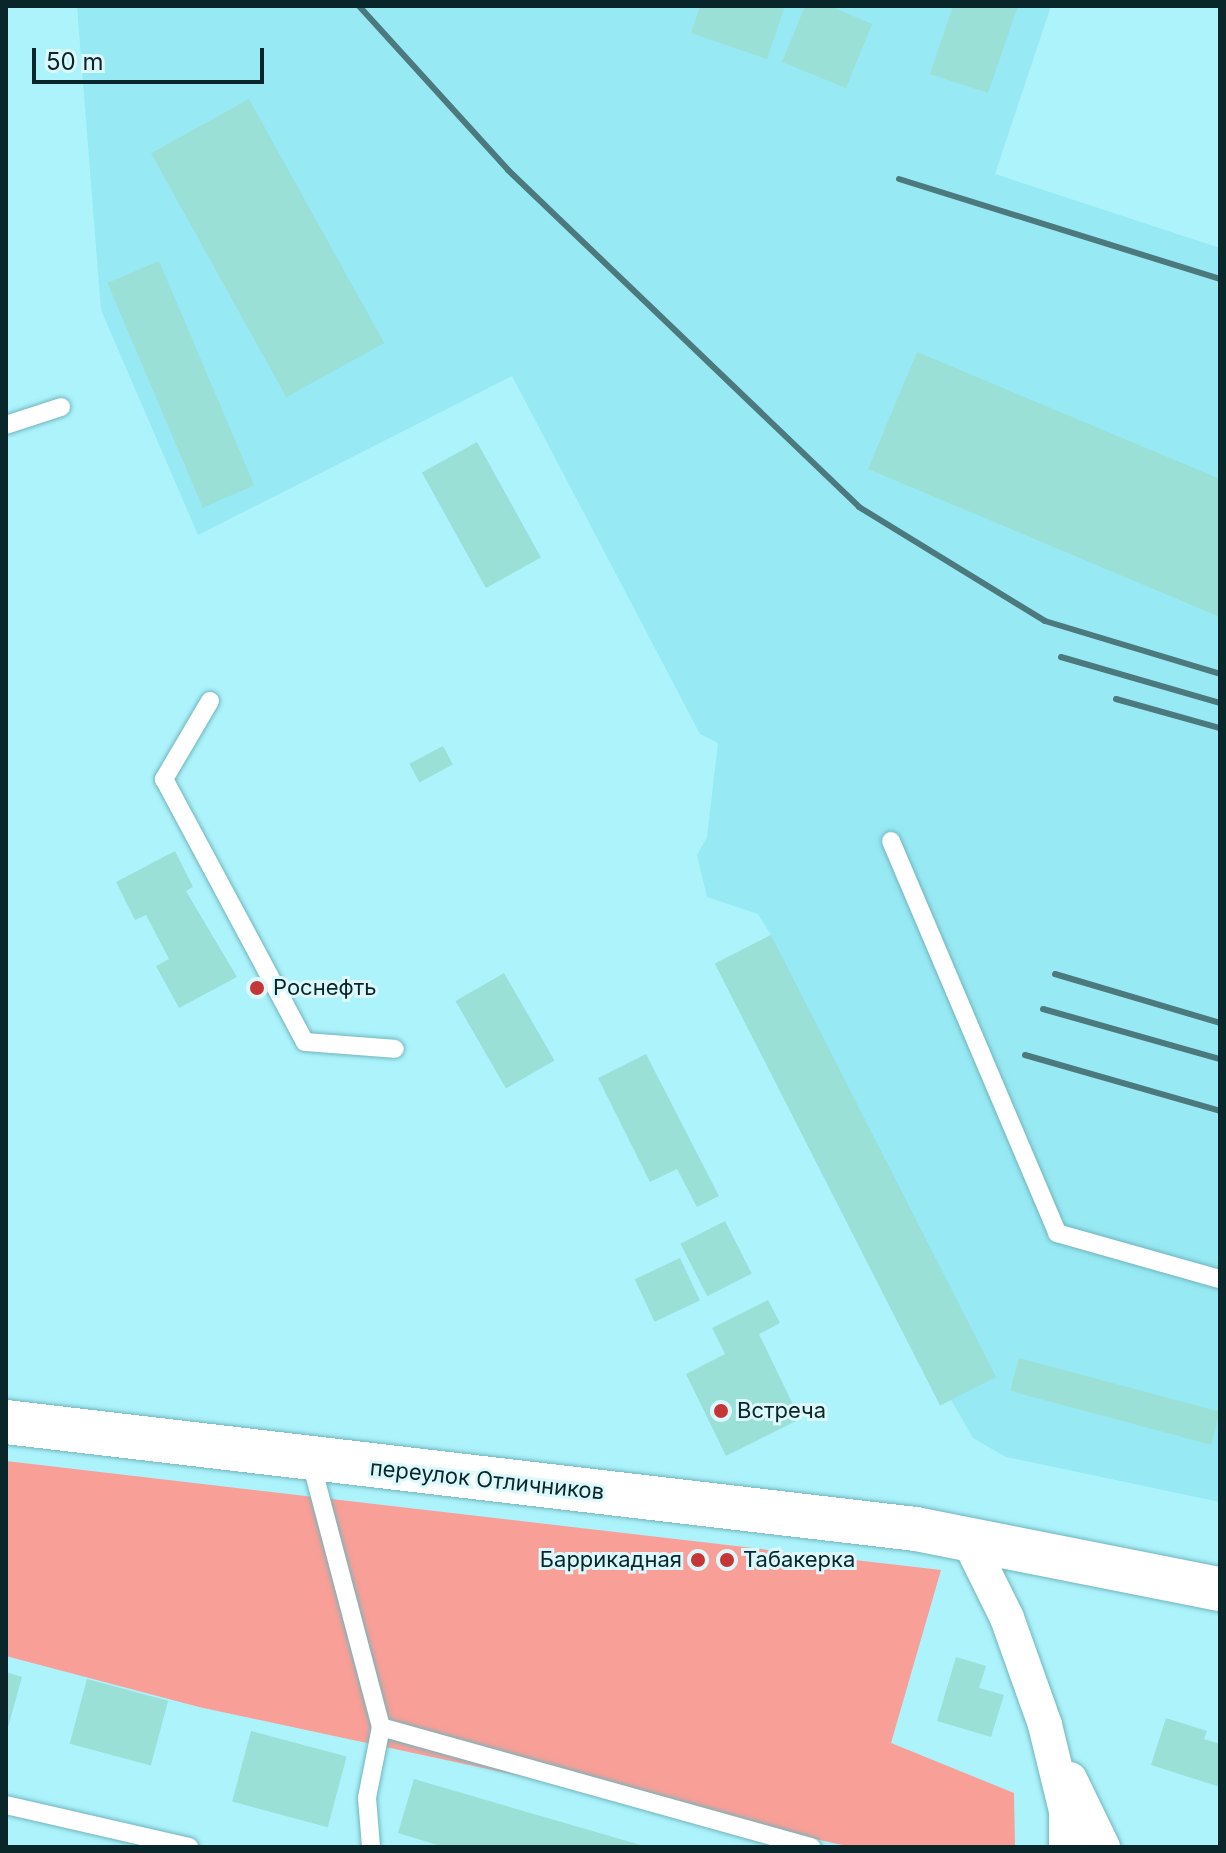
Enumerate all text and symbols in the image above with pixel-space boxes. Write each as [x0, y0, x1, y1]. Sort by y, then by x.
scale bar [36, 32, 268, 82]
text: 50 m [46, 47, 104, 76]
place label: Роснефть [273, 975, 377, 1001]
marker: Роснефть [248, 979, 266, 997]
place label: Встреча [737, 1398, 826, 1424]
marker: Встреча [712, 1402, 730, 1420]
street label: переулок Отличников [369, 1455, 605, 1505]
place label: Баррикадная [540, 1547, 682, 1573]
place label: Табакерка [743, 1547, 855, 1573]
marker: Баррикадная [689, 1551, 707, 1569]
marker: Табакерка [718, 1551, 736, 1569]

